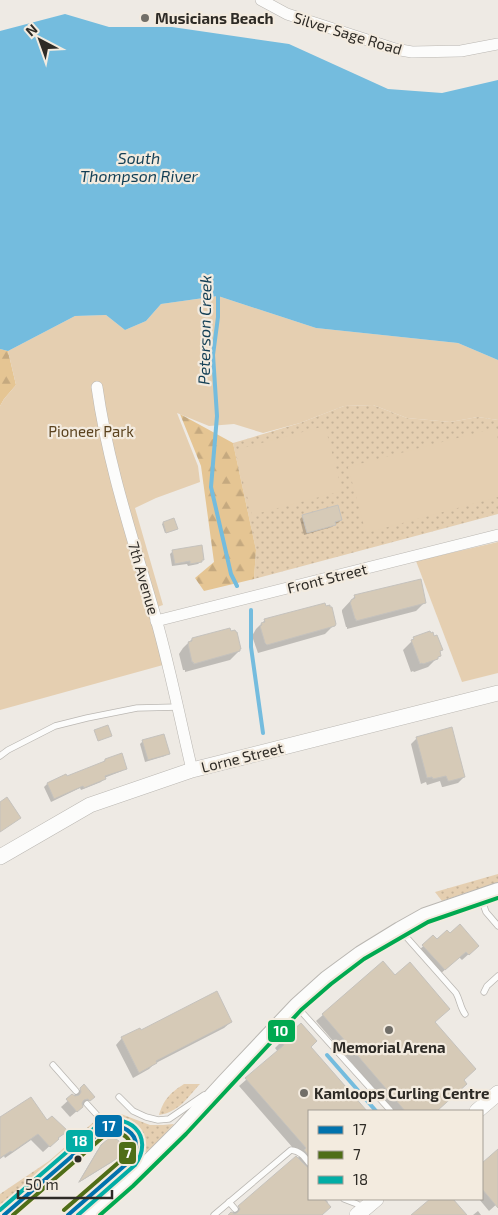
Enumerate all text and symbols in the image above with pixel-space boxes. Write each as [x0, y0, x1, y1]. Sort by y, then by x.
street label: Silver Sage Road [292, 8, 404, 58]
place label: Musicians Beach [155, 9, 274, 27]
marker: Musicians Beach [139, 12, 151, 24]
north arrow [15, 15, 65, 65]
text: N [22, 20, 41, 40]
water label: South Thompson River [80, 148, 199, 185]
water label: Peterson Creek [194, 275, 214, 385]
park label: Pioneer Park [48, 422, 134, 440]
street label: 7th Avenue [125, 539, 163, 617]
street label: Front Street [285, 559, 369, 597]
street label: Lorne Street [199, 738, 285, 776]
line badge: 10 [267, 1019, 296, 1043]
text: 10 [274, 1022, 289, 1039]
marker: Memorial Arena [383, 1024, 395, 1036]
place label: Memorial Arena [333, 1038, 445, 1056]
place label: Kamloops Curling Centre [314, 1084, 489, 1102]
marker: Kamloops Curling Centre [298, 1087, 310, 1099]
legend [308, 1110, 483, 1200]
line badge: 17 [94, 1114, 123, 1138]
text: 17 [102, 1117, 116, 1134]
text: 17 [353, 1120, 367, 1138]
line badge: 18 [65, 1129, 94, 1153]
text: 18 [73, 1132, 87, 1149]
line badge: 7 [118, 1141, 137, 1165]
text: 7 [124, 1144, 132, 1161]
text: 7 [353, 1145, 361, 1163]
unlabelled marker [73, 1154, 83, 1164]
scale bar [18, 1168, 111, 1200]
text: 18 [353, 1170, 368, 1188]
text: 50 m [25, 1175, 59, 1193]

